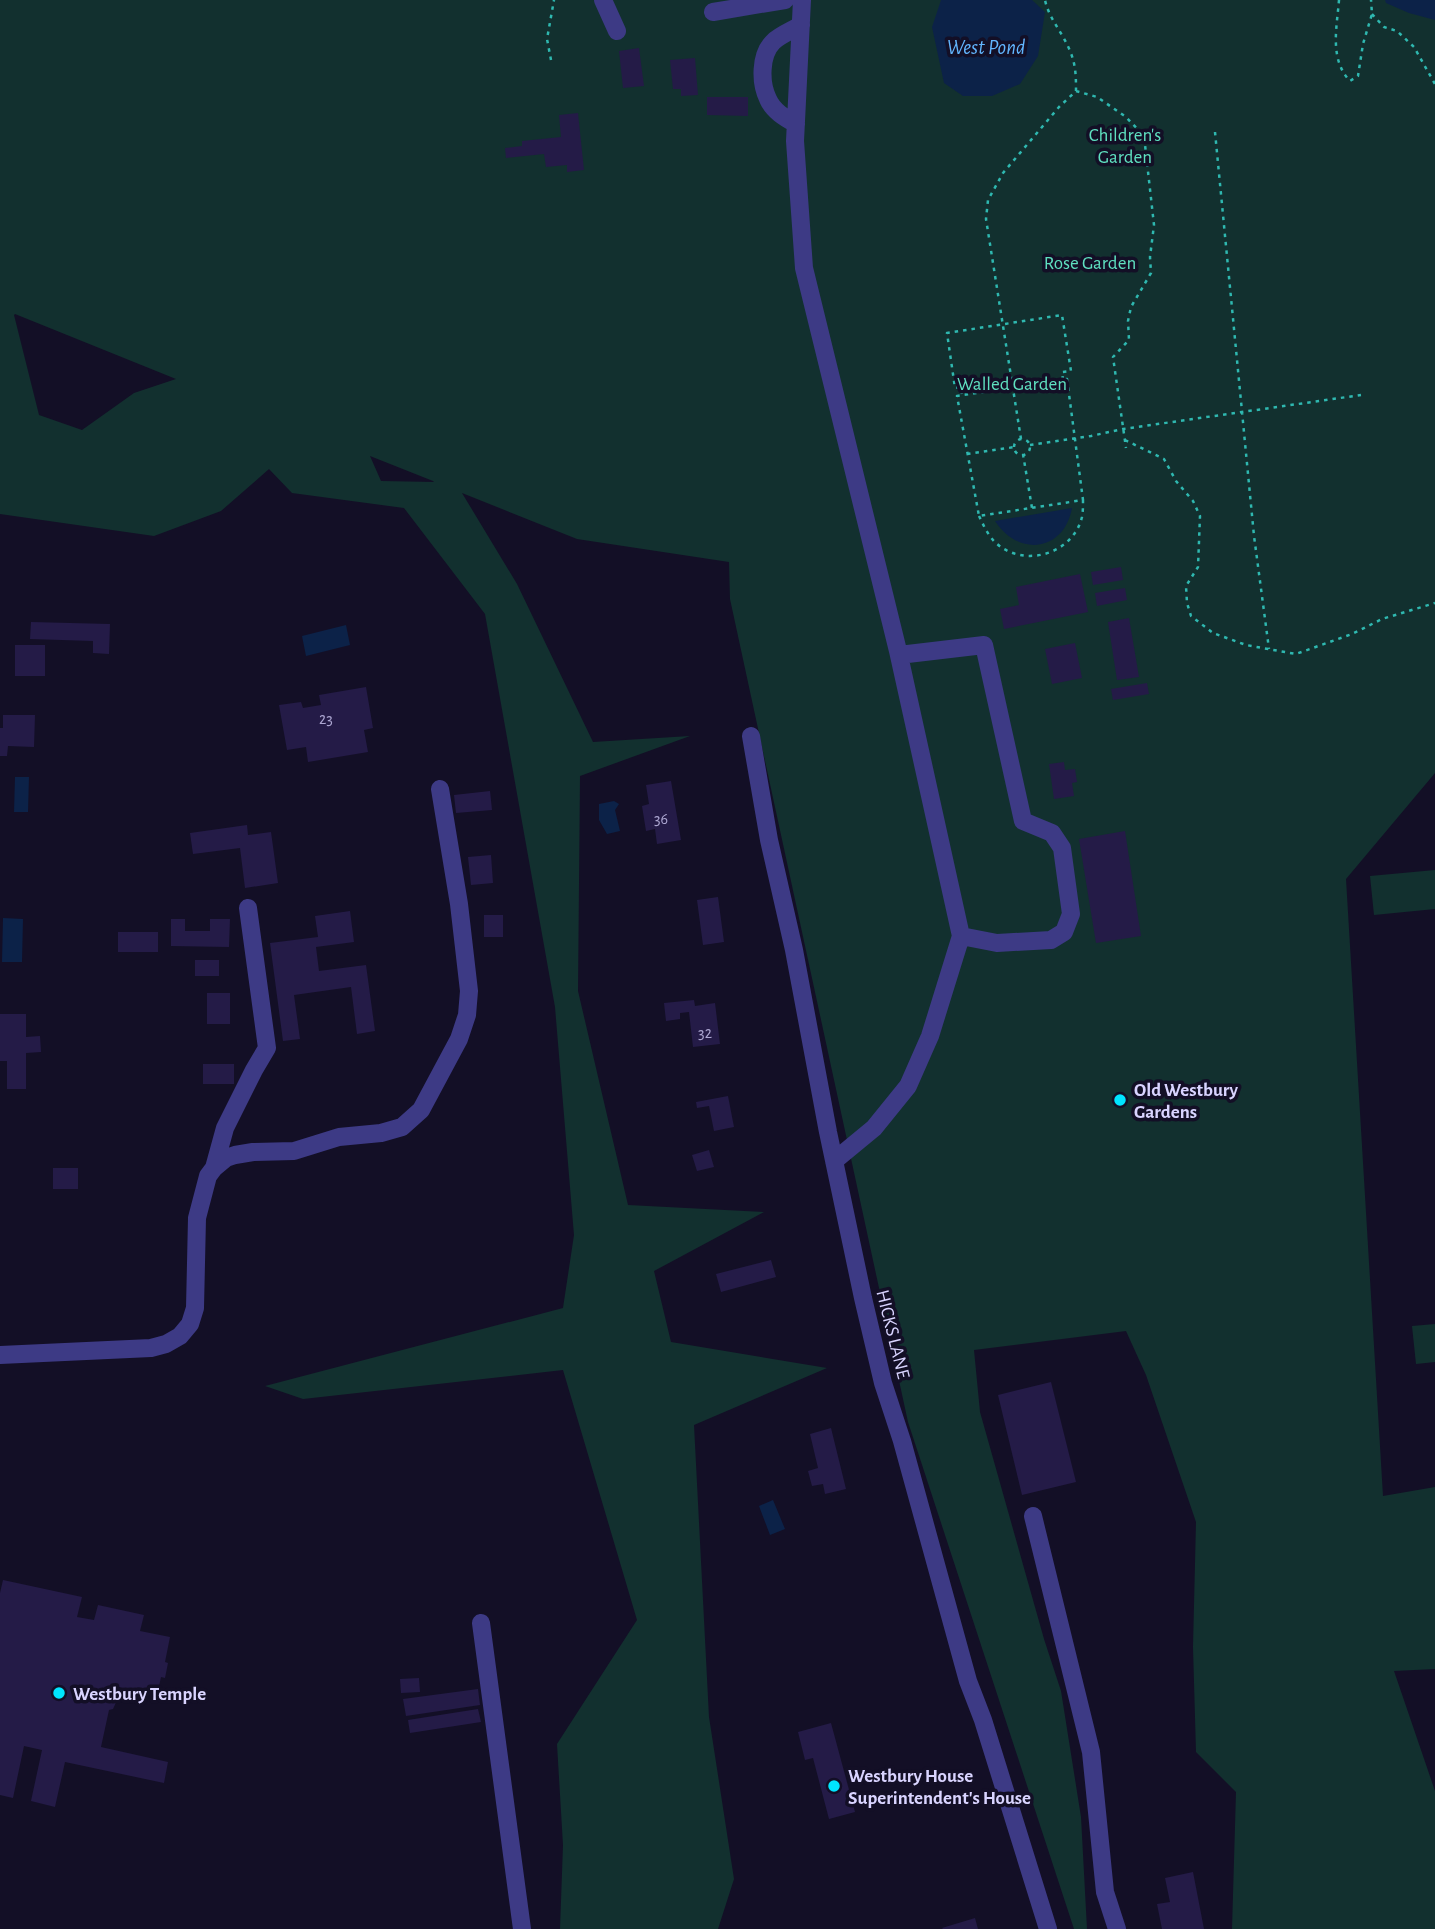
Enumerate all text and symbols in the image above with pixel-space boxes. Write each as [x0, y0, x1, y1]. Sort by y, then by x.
water label: West Pond [947, 37, 1025, 58]
park label: Children's Garden [1089, 126, 1161, 167]
park label: Rose Garden [1044, 254, 1136, 273]
park label: Walled Garden [957, 375, 1067, 394]
house number: 23 [319, 711, 333, 727]
house number: 36 [654, 811, 668, 827]
house number: 32 [698, 1025, 712, 1041]
place label: Old Westbury Gardens [1134, 1081, 1238, 1122]
marker: Old Westbury Gardens [1112, 1092, 1128, 1108]
street label: HICKS LANE [872, 1288, 913, 1381]
marker: Westbury Temple [51, 1685, 67, 1701]
place label: Westbury Temple [73, 1685, 206, 1704]
place label: Westbury House Superintendent's House [848, 1767, 1031, 1808]
marker: Westbury House Superintendent's House [826, 1778, 842, 1794]

